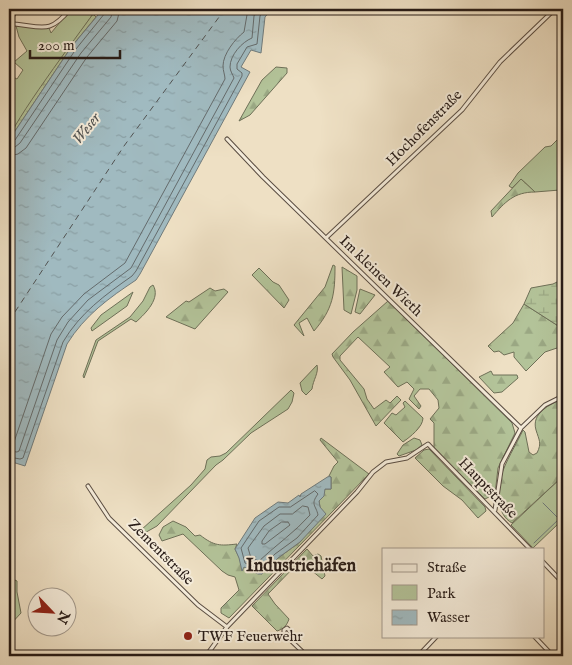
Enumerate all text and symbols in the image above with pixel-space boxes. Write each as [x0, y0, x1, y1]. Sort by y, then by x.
scale bar [30, 28, 120, 60]
text: 200 m [38, 36, 75, 55]
street label: Hochofenstraße [382, 86, 466, 170]
water label: Weser [69, 108, 106, 149]
street label: Im kleinen Wieth [335, 231, 427, 321]
street label: Hauptstraße [454, 454, 522, 523]
street label: Zementstraße [124, 515, 198, 589]
legend [382, 548, 544, 638]
district label: Industriehäfen [246, 555, 356, 578]
text: Straße [427, 558, 467, 577]
text: Park [427, 584, 457, 603]
north arrow [28, 588, 78, 638]
text: N [52, 607, 74, 626]
text: Wasser [427, 608, 470, 627]
place label: TWF Feuerwehr [198, 627, 303, 646]
marker: TWF Feuerwehr [182, 630, 194, 642]

